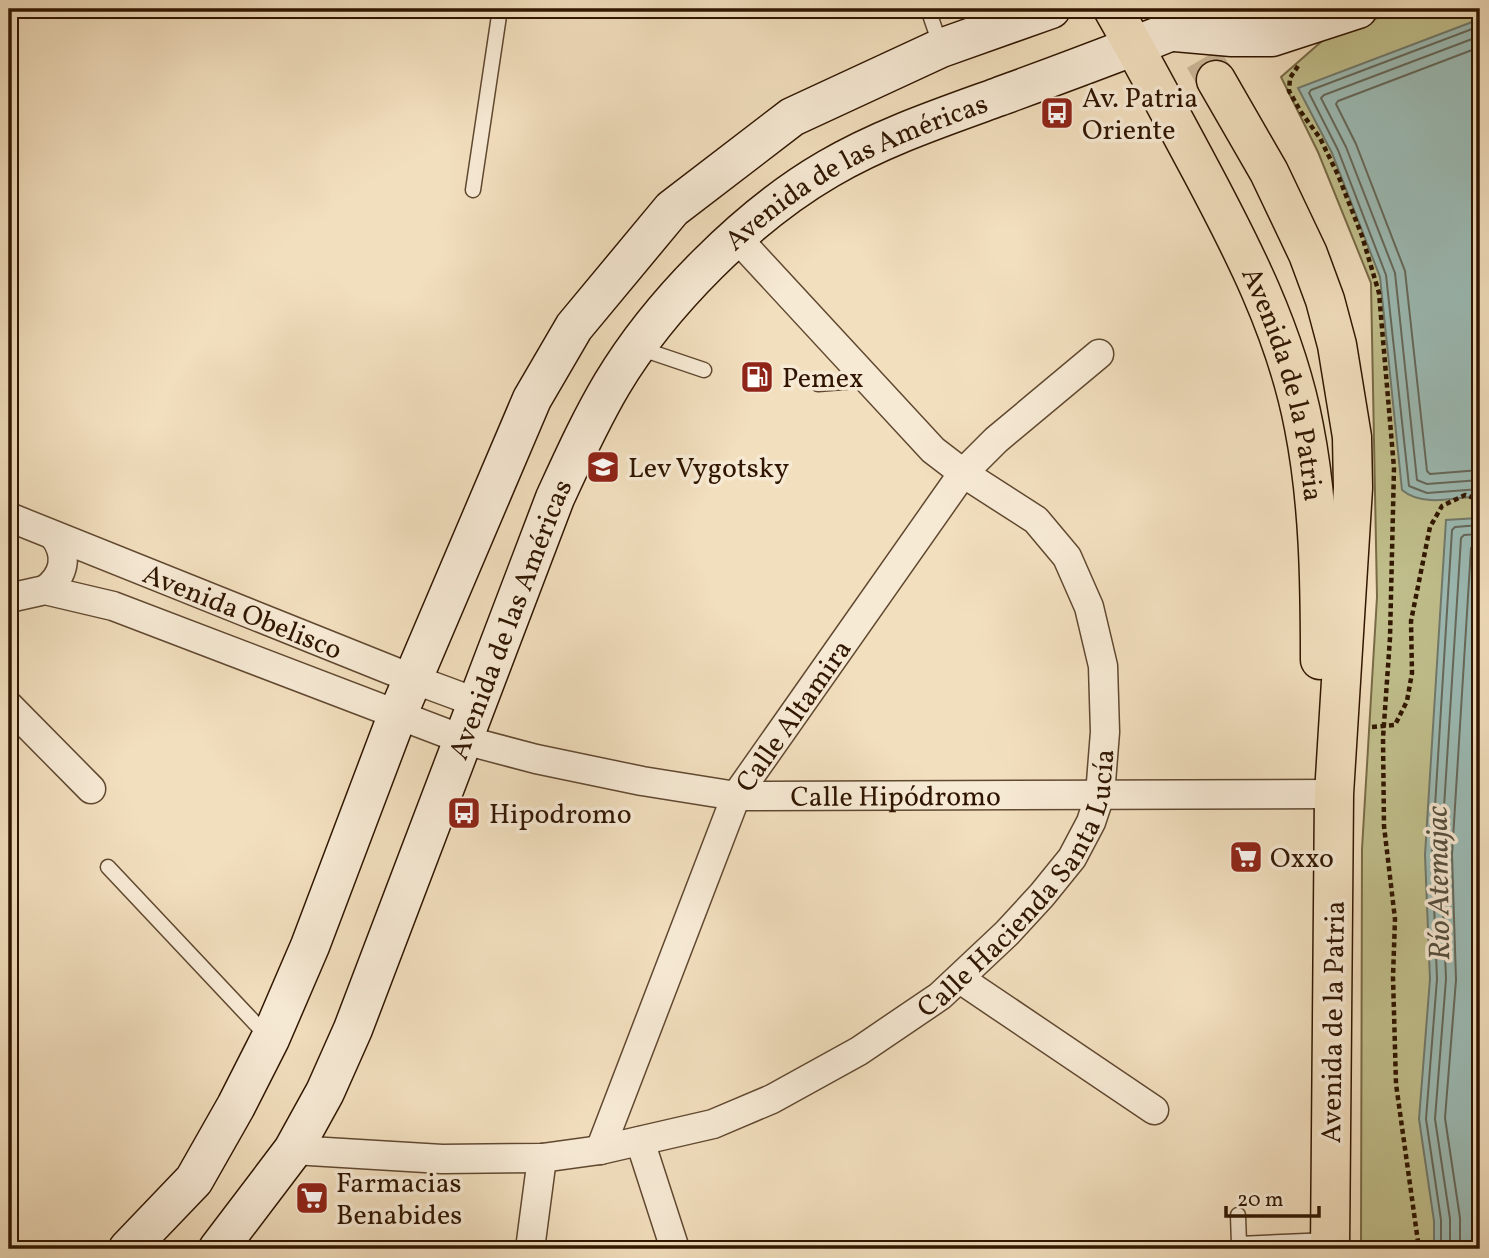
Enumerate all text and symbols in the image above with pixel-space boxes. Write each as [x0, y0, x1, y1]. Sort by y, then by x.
place label: Av. Patria Oriente [1082, 80, 1198, 151]
street label: Avenida de las Américas [717, 85, 993, 261]
bus stop icon: Av. Patria Oriente [1038, 94, 1076, 132]
street label: Avenida de la Patria [1231, 261, 1331, 503]
fuel station icon: Pemex [738, 358, 776, 396]
place label: Pemex [782, 360, 864, 399]
school or university icon: Lev Vygotsky [584, 448, 622, 486]
place label: Lev Vygotsky [628, 450, 789, 489]
street label: Avenida de las Américas [440, 473, 583, 766]
street label: Avenida Obelisco [136, 556, 347, 671]
street label: Calle Altamira [728, 632, 862, 801]
street label: Calle Hacienda Santa Lucía [910, 748, 1126, 1028]
street label: Calle Hipódromo [790, 778, 1001, 818]
bus stop icon: Hipodromo [445, 794, 483, 832]
place label: Hipodromo [489, 796, 632, 835]
water label: Río Atemajac [1418, 805, 1462, 961]
supermarket icon: Oxxo [1227, 838, 1265, 876]
place label: Oxxo [1270, 840, 1334, 879]
street label: Avenida de la Patria [1313, 900, 1356, 1144]
place label: Farmacias Benabides [336, 1165, 462, 1236]
scale bar [1226, 1174, 1319, 1218]
supermarket icon: Farmacias Benabides [293, 1179, 331, 1217]
text: 20 m [1237, 1186, 1283, 1215]

